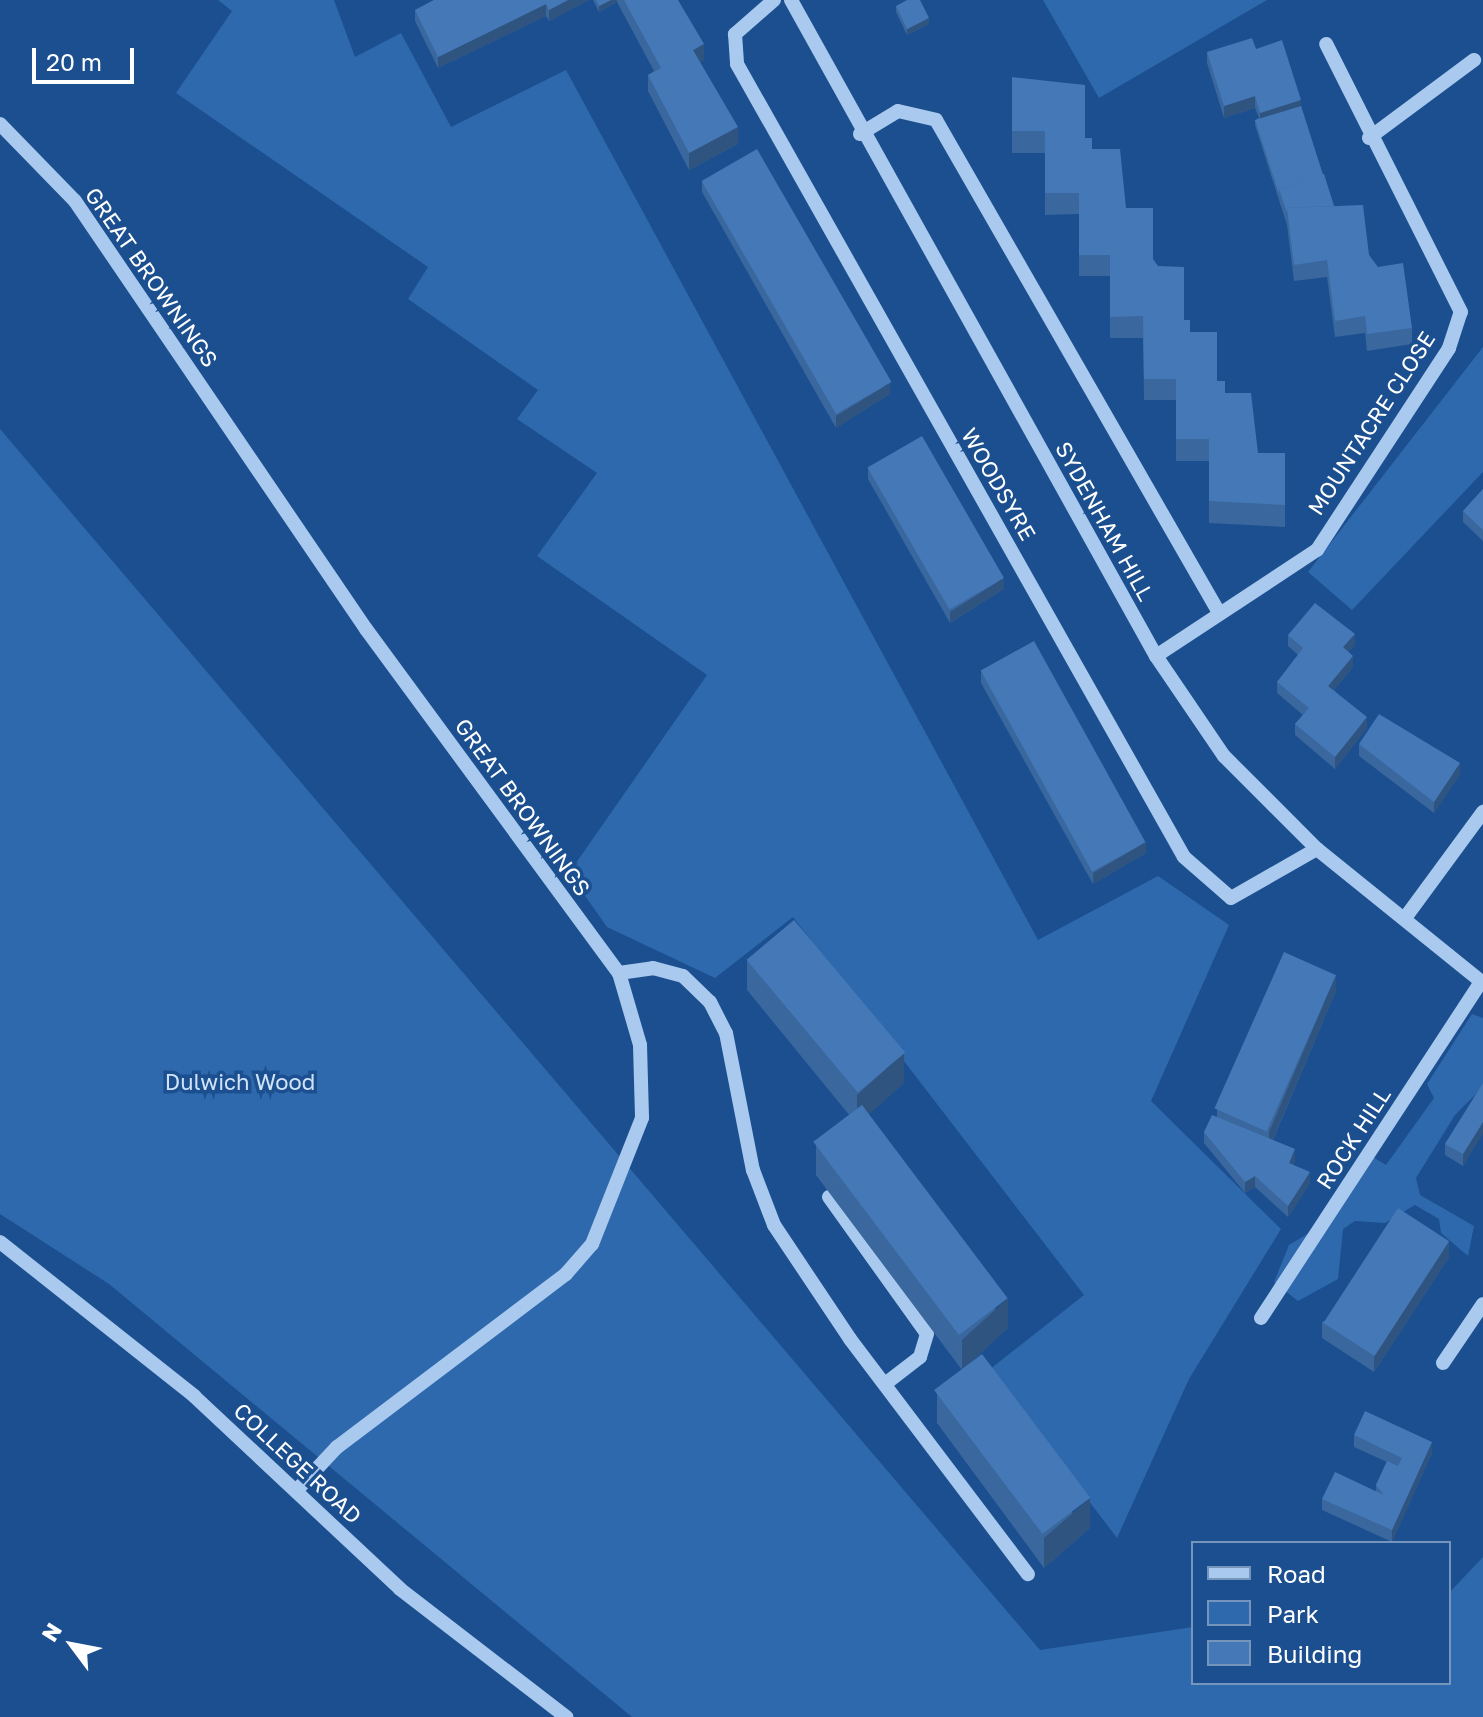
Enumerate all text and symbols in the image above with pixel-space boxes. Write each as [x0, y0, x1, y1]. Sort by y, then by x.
scale bar [36, 32, 138, 82]
text: 20 m [46, 47, 102, 76]
street label: GREAT BROWNINGS [80, 182, 224, 372]
street label: MOUNTACRE CLOSE [1302, 326, 1440, 520]
street label: WOODSYRE [956, 423, 1042, 545]
street label: SYDENHAM HILL [1050, 437, 1160, 605]
street label: GREAT BROWNINGS [450, 713, 596, 901]
park label: Dulwich Wood [165, 1069, 315, 1095]
street label: ROCK HILL [1310, 1082, 1396, 1194]
street label: COLLEGE ROAD [229, 1397, 367, 1529]
legend [1191, 1541, 1451, 1685]
text: Road [1267, 1559, 1326, 1588]
text: Park [1267, 1599, 1319, 1628]
north arrow [32, 1605, 112, 1685]
text: N [35, 1618, 67, 1646]
text: Building [1267, 1639, 1362, 1668]

